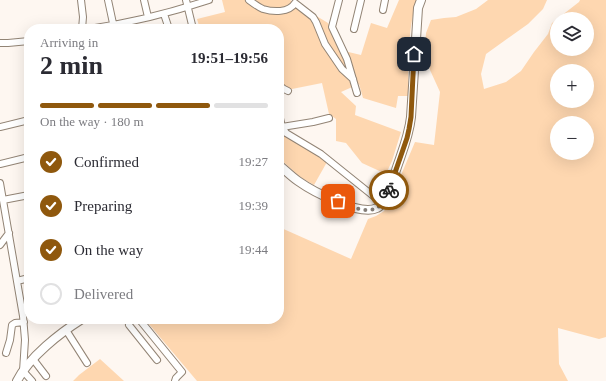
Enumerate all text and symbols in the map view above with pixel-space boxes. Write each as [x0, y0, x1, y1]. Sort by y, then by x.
map controls [550, 12, 594, 160]
button: layers [550, 12, 594, 56]
text: Arriving in [40, 35, 98, 50]
pin [397, 37, 431, 71]
icon: home [403, 43, 425, 65]
text: 19:51–19:56 [191, 50, 268, 66]
text: 2 min [40, 51, 103, 80]
button: + [550, 64, 594, 108]
text: On the way · 180 m [40, 114, 144, 129]
button: − [550, 116, 594, 160]
icon: check [40, 151, 62, 173]
text: Confirmed [74, 154, 139, 170]
text: 19:27 [238, 154, 268, 169]
courier [369, 170, 409, 210]
icon: bike [378, 179, 400, 201]
pin [321, 184, 355, 218]
icon: bag [327, 190, 349, 212]
icon: check [40, 195, 62, 217]
text: Preparing [74, 198, 132, 214]
text: 19:39 [238, 198, 268, 213]
icon: check [40, 239, 62, 261]
text: On the way [74, 242, 143, 258]
text: 19:44 [238, 242, 268, 257]
text: Delivered [74, 286, 133, 302]

